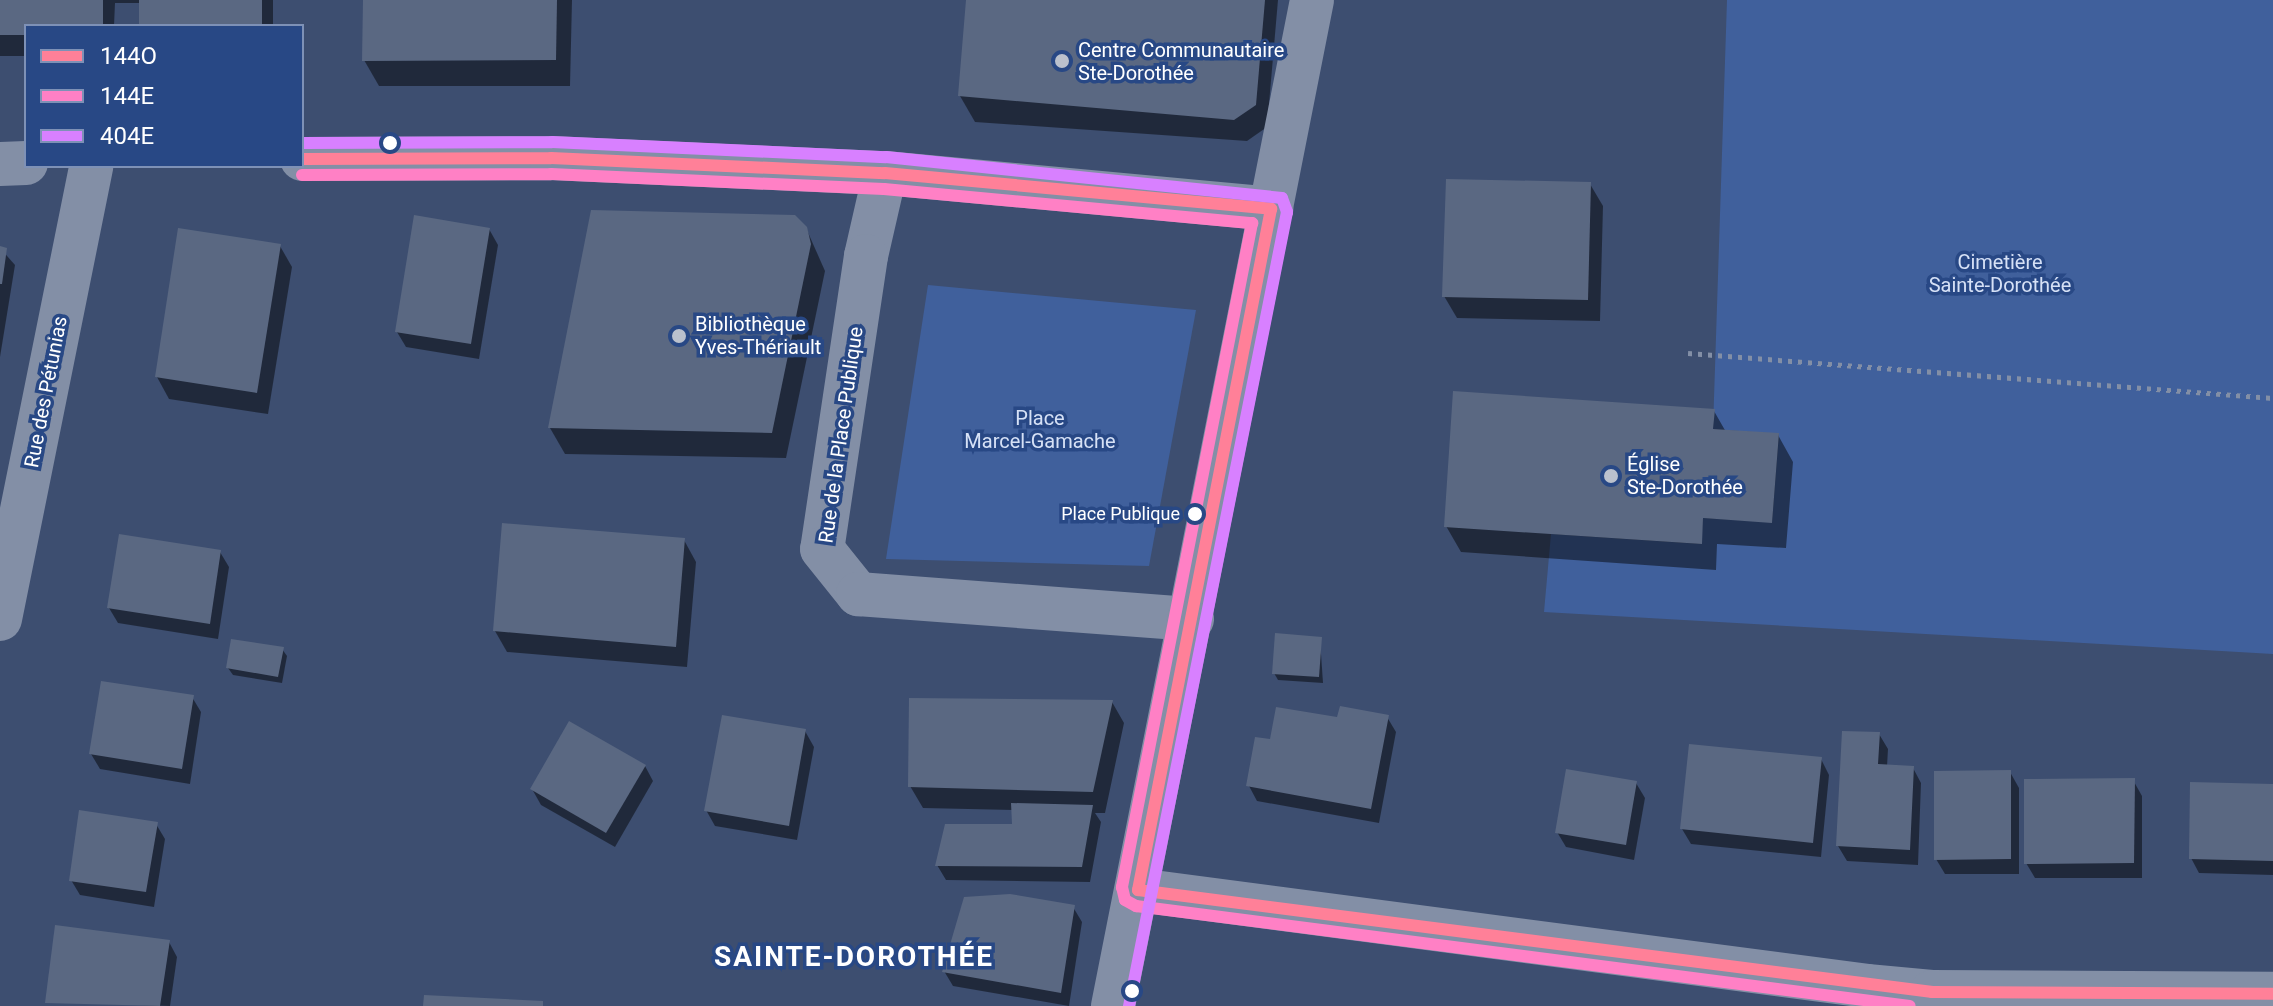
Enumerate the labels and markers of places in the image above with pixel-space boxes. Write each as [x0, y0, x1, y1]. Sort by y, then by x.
place label: Centre Communautaire Ste-Dorothée [1078, 38, 1284, 85]
marker: Centre Communautaire Ste-Dorothée [1053, 52, 1071, 70]
unlabelled marker [382, 135, 398, 151]
place label: Bibliothèque Yves-Thériault [695, 312, 821, 359]
marker: Bibliothèque Yves-Thériault [670, 327, 688, 345]
place label: Église Ste-Dorothée [1627, 452, 1743, 499]
marker: Église Ste-Dorothée [1602, 467, 1620, 485]
place label: Place Publique [1061, 503, 1180, 525]
marker: Place Publique [1187, 506, 1203, 522]
unlabelled marker [1124, 983, 1140, 999]

